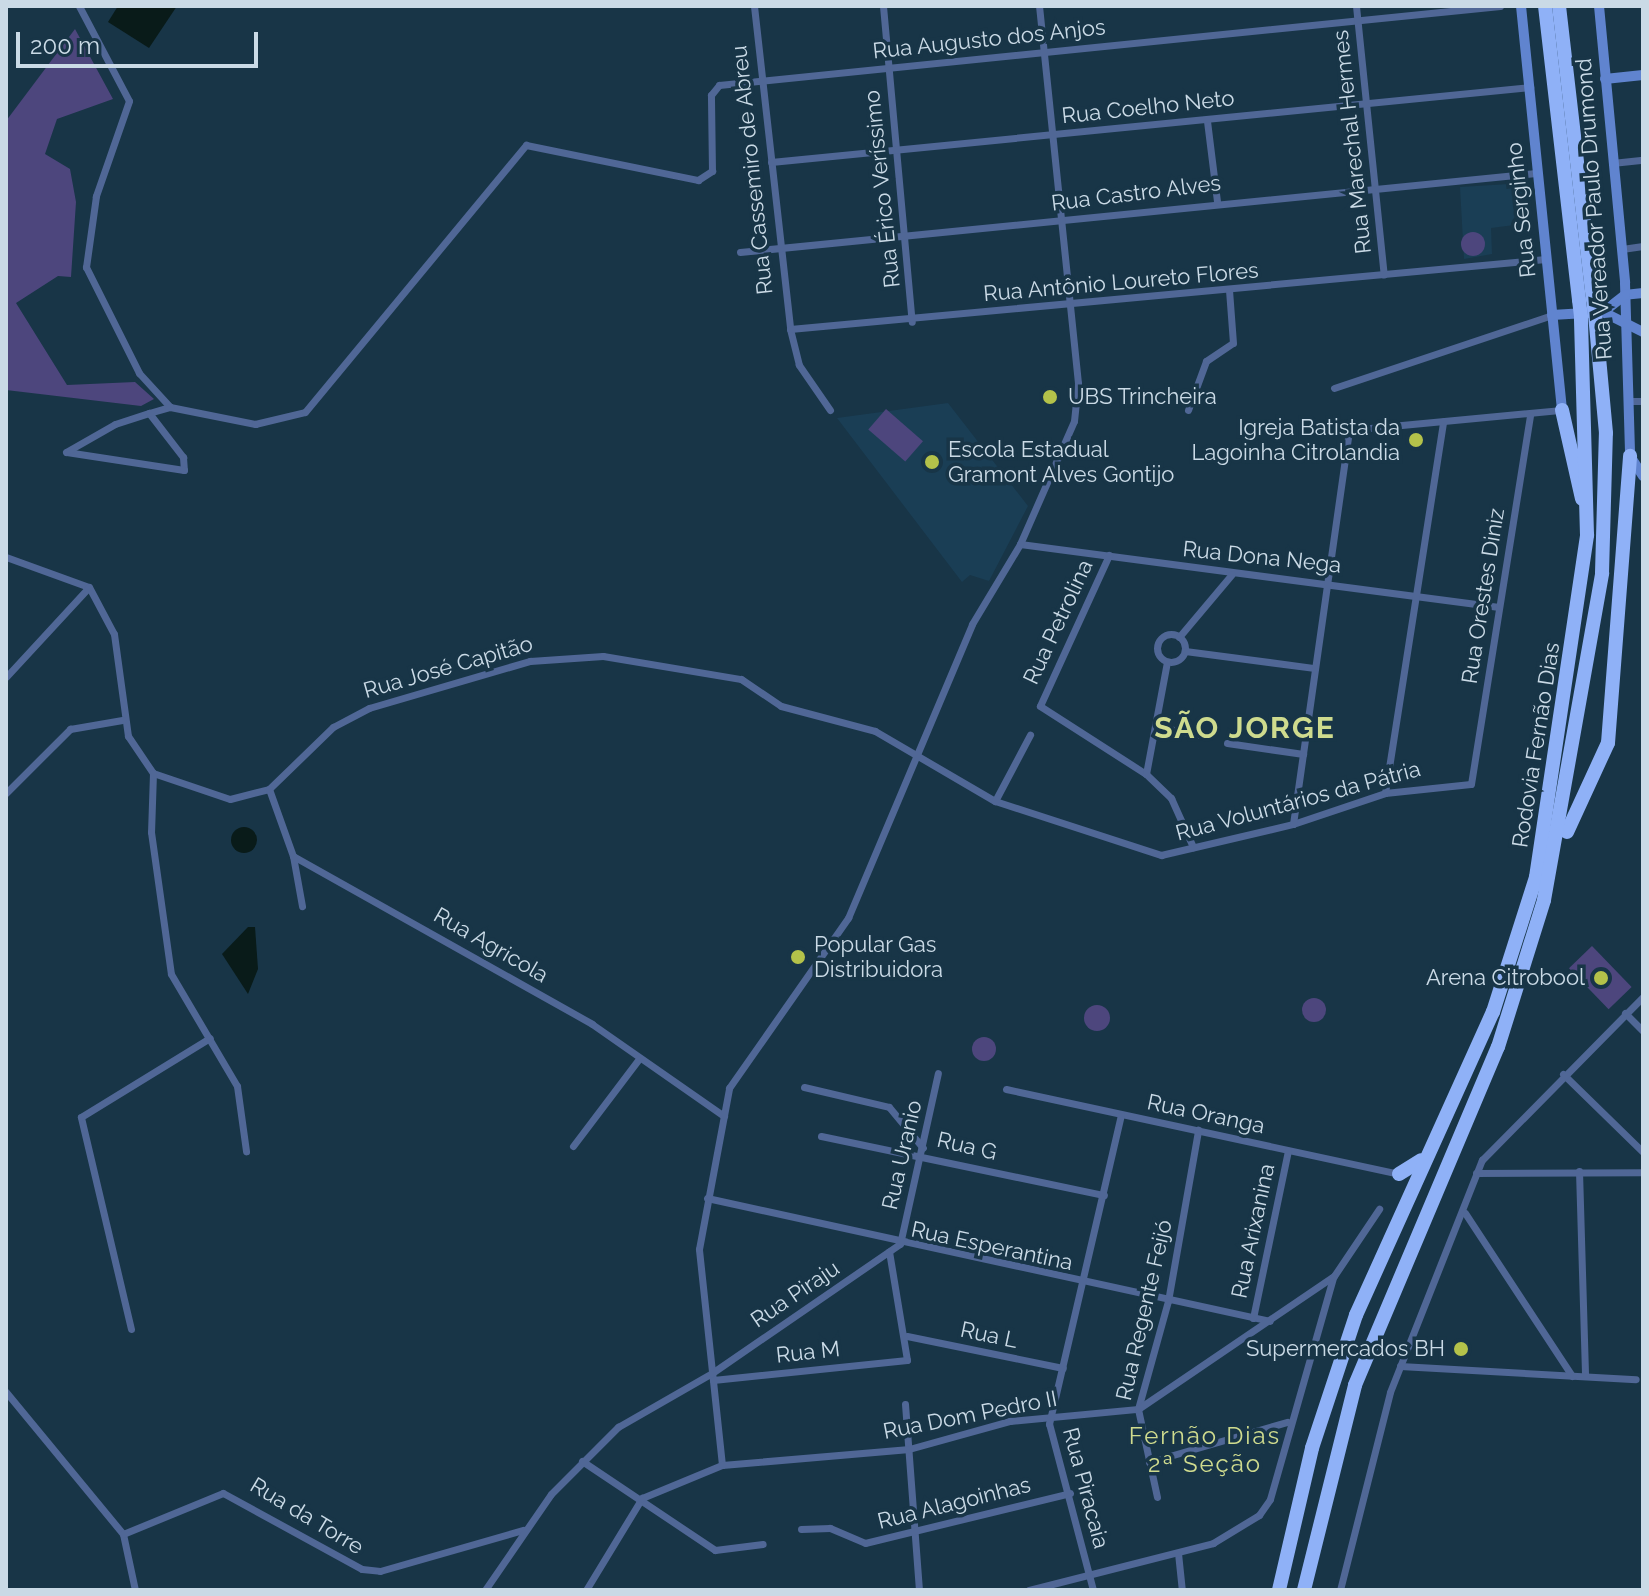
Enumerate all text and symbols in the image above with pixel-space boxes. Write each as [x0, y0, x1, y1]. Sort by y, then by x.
street label: Rua Augusto dos Anjos [871, 14, 1107, 64]
scale bar [20, 16, 262, 66]
street label: Rua Marechal Hermes [1327, 29, 1377, 255]
text: 200 m [30, 31, 100, 60]
street label: Rua Cassemiro de Abreu [726, 44, 778, 296]
street label: Rua Vereador Paulo Drumond [1570, 57, 1618, 361]
street label: Rua Coelho Neto [1060, 85, 1236, 129]
street label: Rua Érico Veríssimo [858, 88, 906, 290]
street label: Rua Serginho [1501, 141, 1541, 279]
street label: Rua Castro Alves [1049, 169, 1223, 217]
street label: Rua Antônio Loureto Flores [982, 257, 1260, 307]
place label: UBS Trincheira [1068, 384, 1217, 410]
marker: UBS Trincheira [1039, 386, 1061, 408]
place label: Igreja Batista da Lagoinha Citrolandia [1191, 414, 1400, 466]
marker: Igreja Batista da Lagoinha Citrolandia [1407, 431, 1425, 449]
place label: Escola Estadual Gramont Alves Gontijo [948, 436, 1175, 488]
marker: Escola Estadual Gramont Alves Gontijo [923, 453, 941, 471]
street label: Rua Orestes Diniz [1456, 506, 1510, 686]
street label: Rua Dona Nega [1181, 536, 1343, 578]
street label: Rua Petrolina [1018, 555, 1098, 689]
street label: Rua José Capitão [360, 630, 536, 704]
street label: Rodovia Fernão Dias [1507, 641, 1565, 849]
district label: SÃO JORGE [1154, 710, 1336, 746]
street label: Rua Voluntários da Pátria [1172, 756, 1424, 846]
street label: Rua Agricola [429, 901, 553, 989]
place label: Popular Gas Distribuidora [814, 931, 943, 982]
marker: Popular Gas Distribuidora [789, 948, 807, 966]
place label: Arena Citrobool [1426, 965, 1585, 991]
marker: Arena Citrobool [1592, 969, 1610, 987]
street label: Rua Oranga [1145, 1089, 1267, 1139]
street label: Rua Uranio [877, 1098, 927, 1212]
street label: Rua G [934, 1126, 1000, 1166]
street label: Rua Arixanina [1226, 1161, 1280, 1301]
street label: Rua Esperantina [909, 1216, 1075, 1276]
street label: Rua Regente Feijó [1110, 1217, 1178, 1403]
street label: Rua Piraju [746, 1255, 844, 1333]
street label: Rua L [958, 1316, 1020, 1354]
street label: Rua M [775, 1336, 841, 1368]
place label: Supermercados BH [1246, 1336, 1445, 1362]
marker: Supermercados BH [1452, 1340, 1470, 1358]
street label: Rua Dom Pedro II [881, 1385, 1059, 1445]
district label: Fernão Dias 2ª Seção [1129, 1422, 1281, 1478]
street label: Rua Piracaia [1057, 1425, 1115, 1551]
street label: Rua Alagoinhas [874, 1471, 1034, 1535]
street label: Rua da Torre [245, 1472, 369, 1560]

